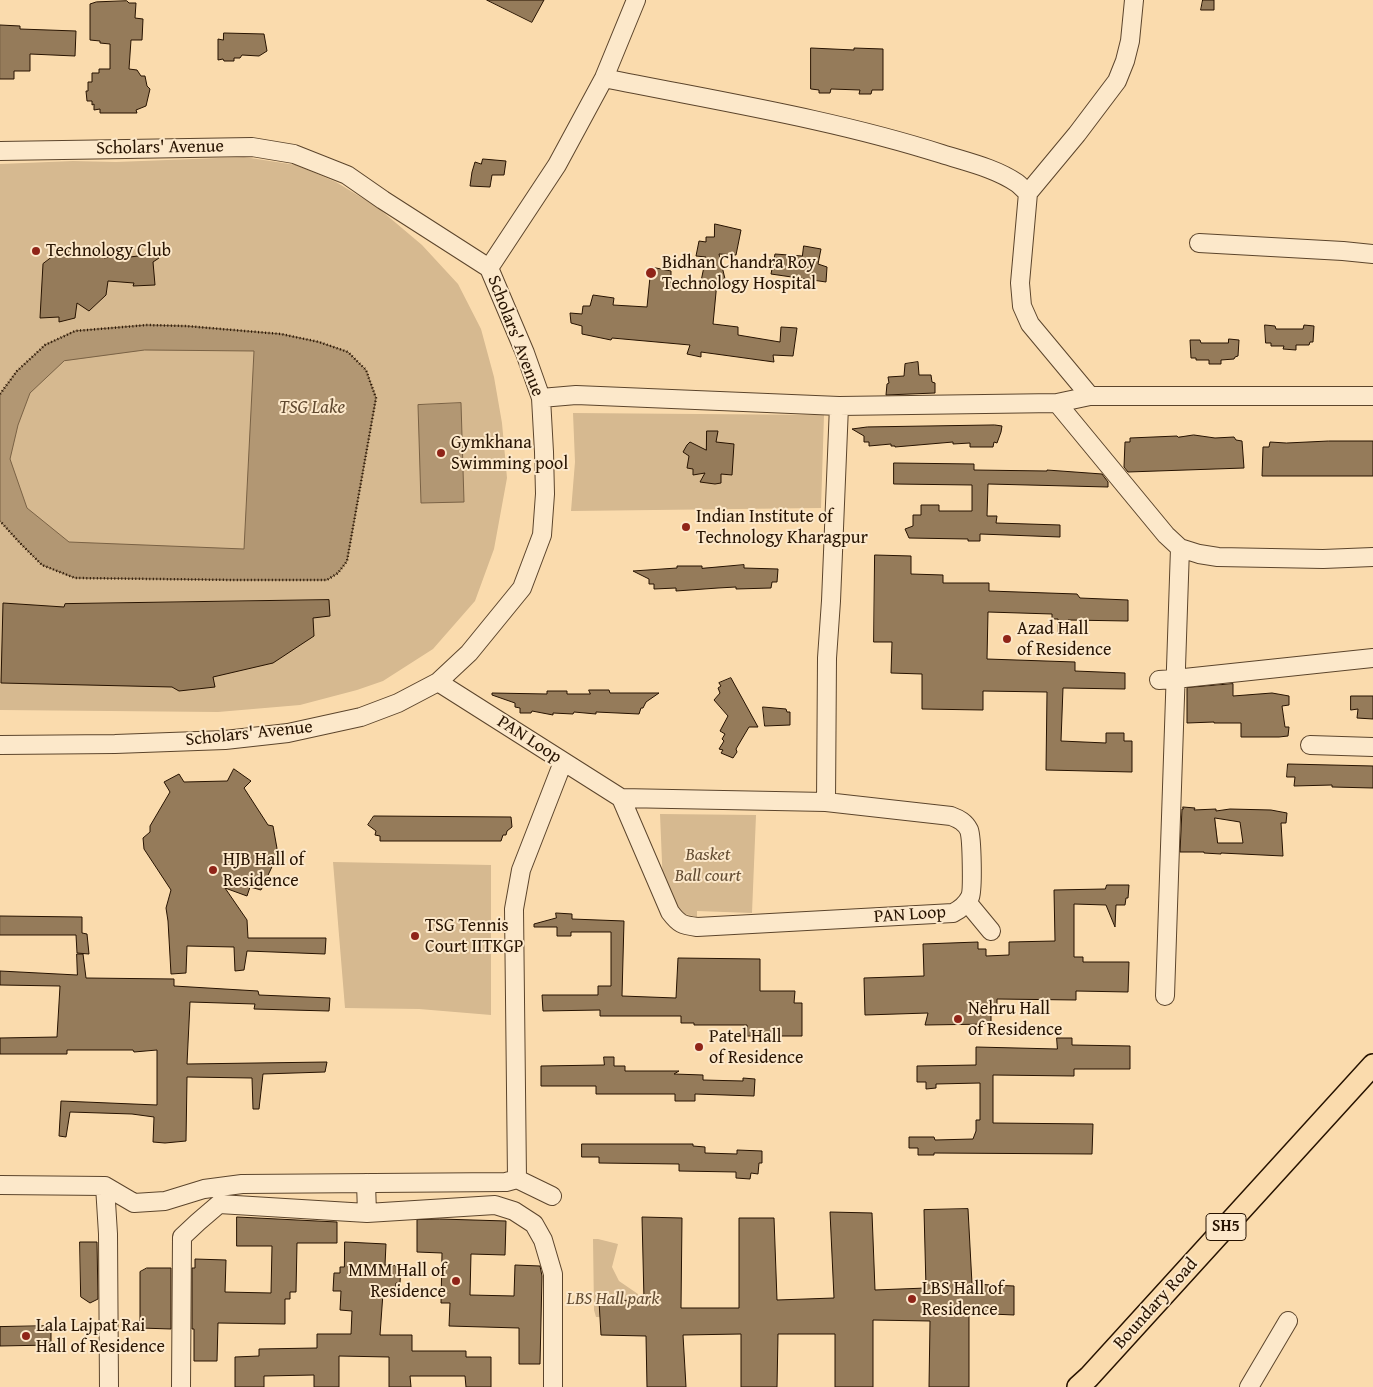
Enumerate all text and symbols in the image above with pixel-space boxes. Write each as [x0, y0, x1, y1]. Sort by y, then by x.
street label: Scholars' Avenue [96, 136, 224, 160]
place label: Technology Club [46, 240, 171, 262]
marker: Technology Club [30, 245, 42, 257]
place label: Bidhan Chandra Roy Technology Hospital [662, 252, 816, 294]
marker: Bidhan Chandra Roy Technology Hospital [644, 266, 658, 280]
street label: Scholars' Avenue [482, 272, 548, 400]
water label: TSG Lake [279, 397, 345, 419]
place label: Gymkhana Swimming pool [451, 432, 568, 474]
marker: Gymkhana Swimming pool [435, 447, 447, 459]
place label: Indian Institute of Technology Kharagpur [696, 506, 868, 548]
marker: Indian Institute of Technology Kharagpur [680, 521, 692, 533]
place label: Azad Hall of Residence [1017, 618, 1112, 660]
marker: Azad Hall of Residence [1001, 633, 1013, 645]
street label: PAN Loop [493, 711, 565, 769]
street label: Scholars' Avenue [184, 717, 314, 751]
park label: Basket Ball court [675, 844, 741, 886]
place label: HJB Hall of Residence [223, 849, 304, 892]
marker: HJB Hall of Residence [207, 864, 219, 876]
street label: PAN Loop [873, 902, 947, 928]
place label: TSG Tennis Court IITKGP [425, 915, 524, 958]
marker: TSG Tennis Court IITKGP [409, 930, 421, 942]
place label: Nehru Hall of Residence [968, 998, 1063, 1040]
marker: Nehru Hall of Residence [952, 1013, 964, 1025]
place label: Patel Hall of Residence [709, 1026, 804, 1068]
marker: Patel Hall of Residence [693, 1041, 705, 1053]
road number: SH5 [1206, 1214, 1246, 1240]
street label: Boundary Road [1109, 1254, 1203, 1354]
place label: MMM Hall of Residence [348, 1260, 446, 1302]
marker: MMM Hall of Residence [450, 1275, 462, 1287]
place label: LBS Hall of Residence [922, 1278, 1003, 1320]
park label: LBS Hall park [567, 1288, 659, 1310]
marker: LBS Hall of Residence [906, 1293, 918, 1305]
place label: Lala Lajpat Rai Hall of Residence [36, 1315, 165, 1358]
marker: Lala Lajpat Rai Hall of Residence [20, 1330, 32, 1342]

